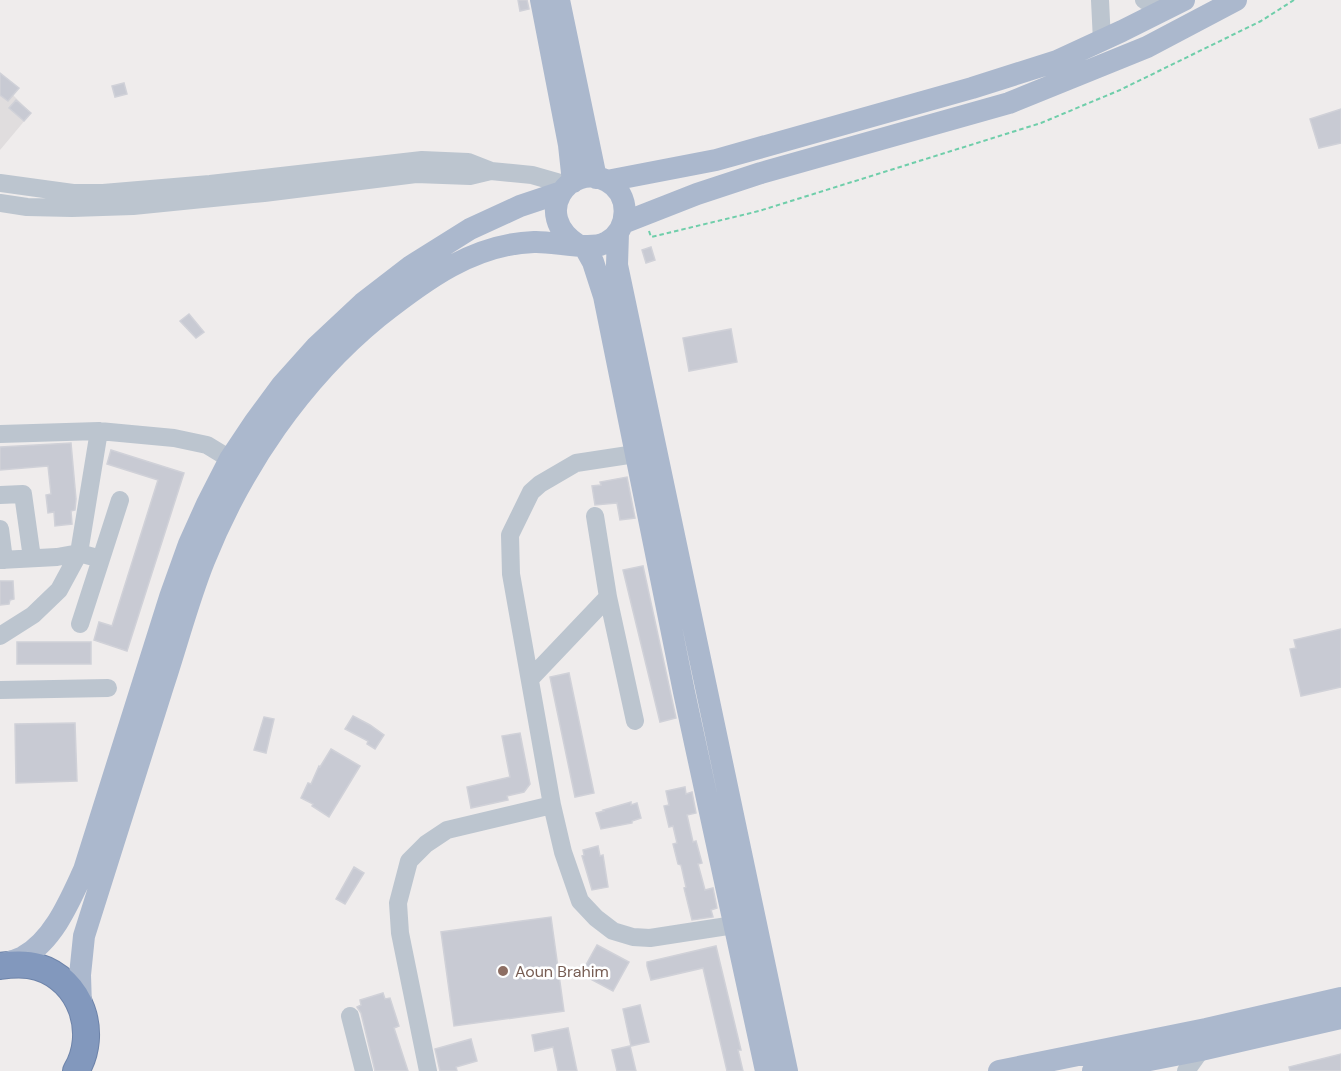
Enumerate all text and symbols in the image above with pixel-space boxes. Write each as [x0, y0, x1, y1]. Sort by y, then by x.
place label: Aoun Brahim [515, 961, 609, 982]
marker: Aoun Brahim [496, 964, 510, 978]

